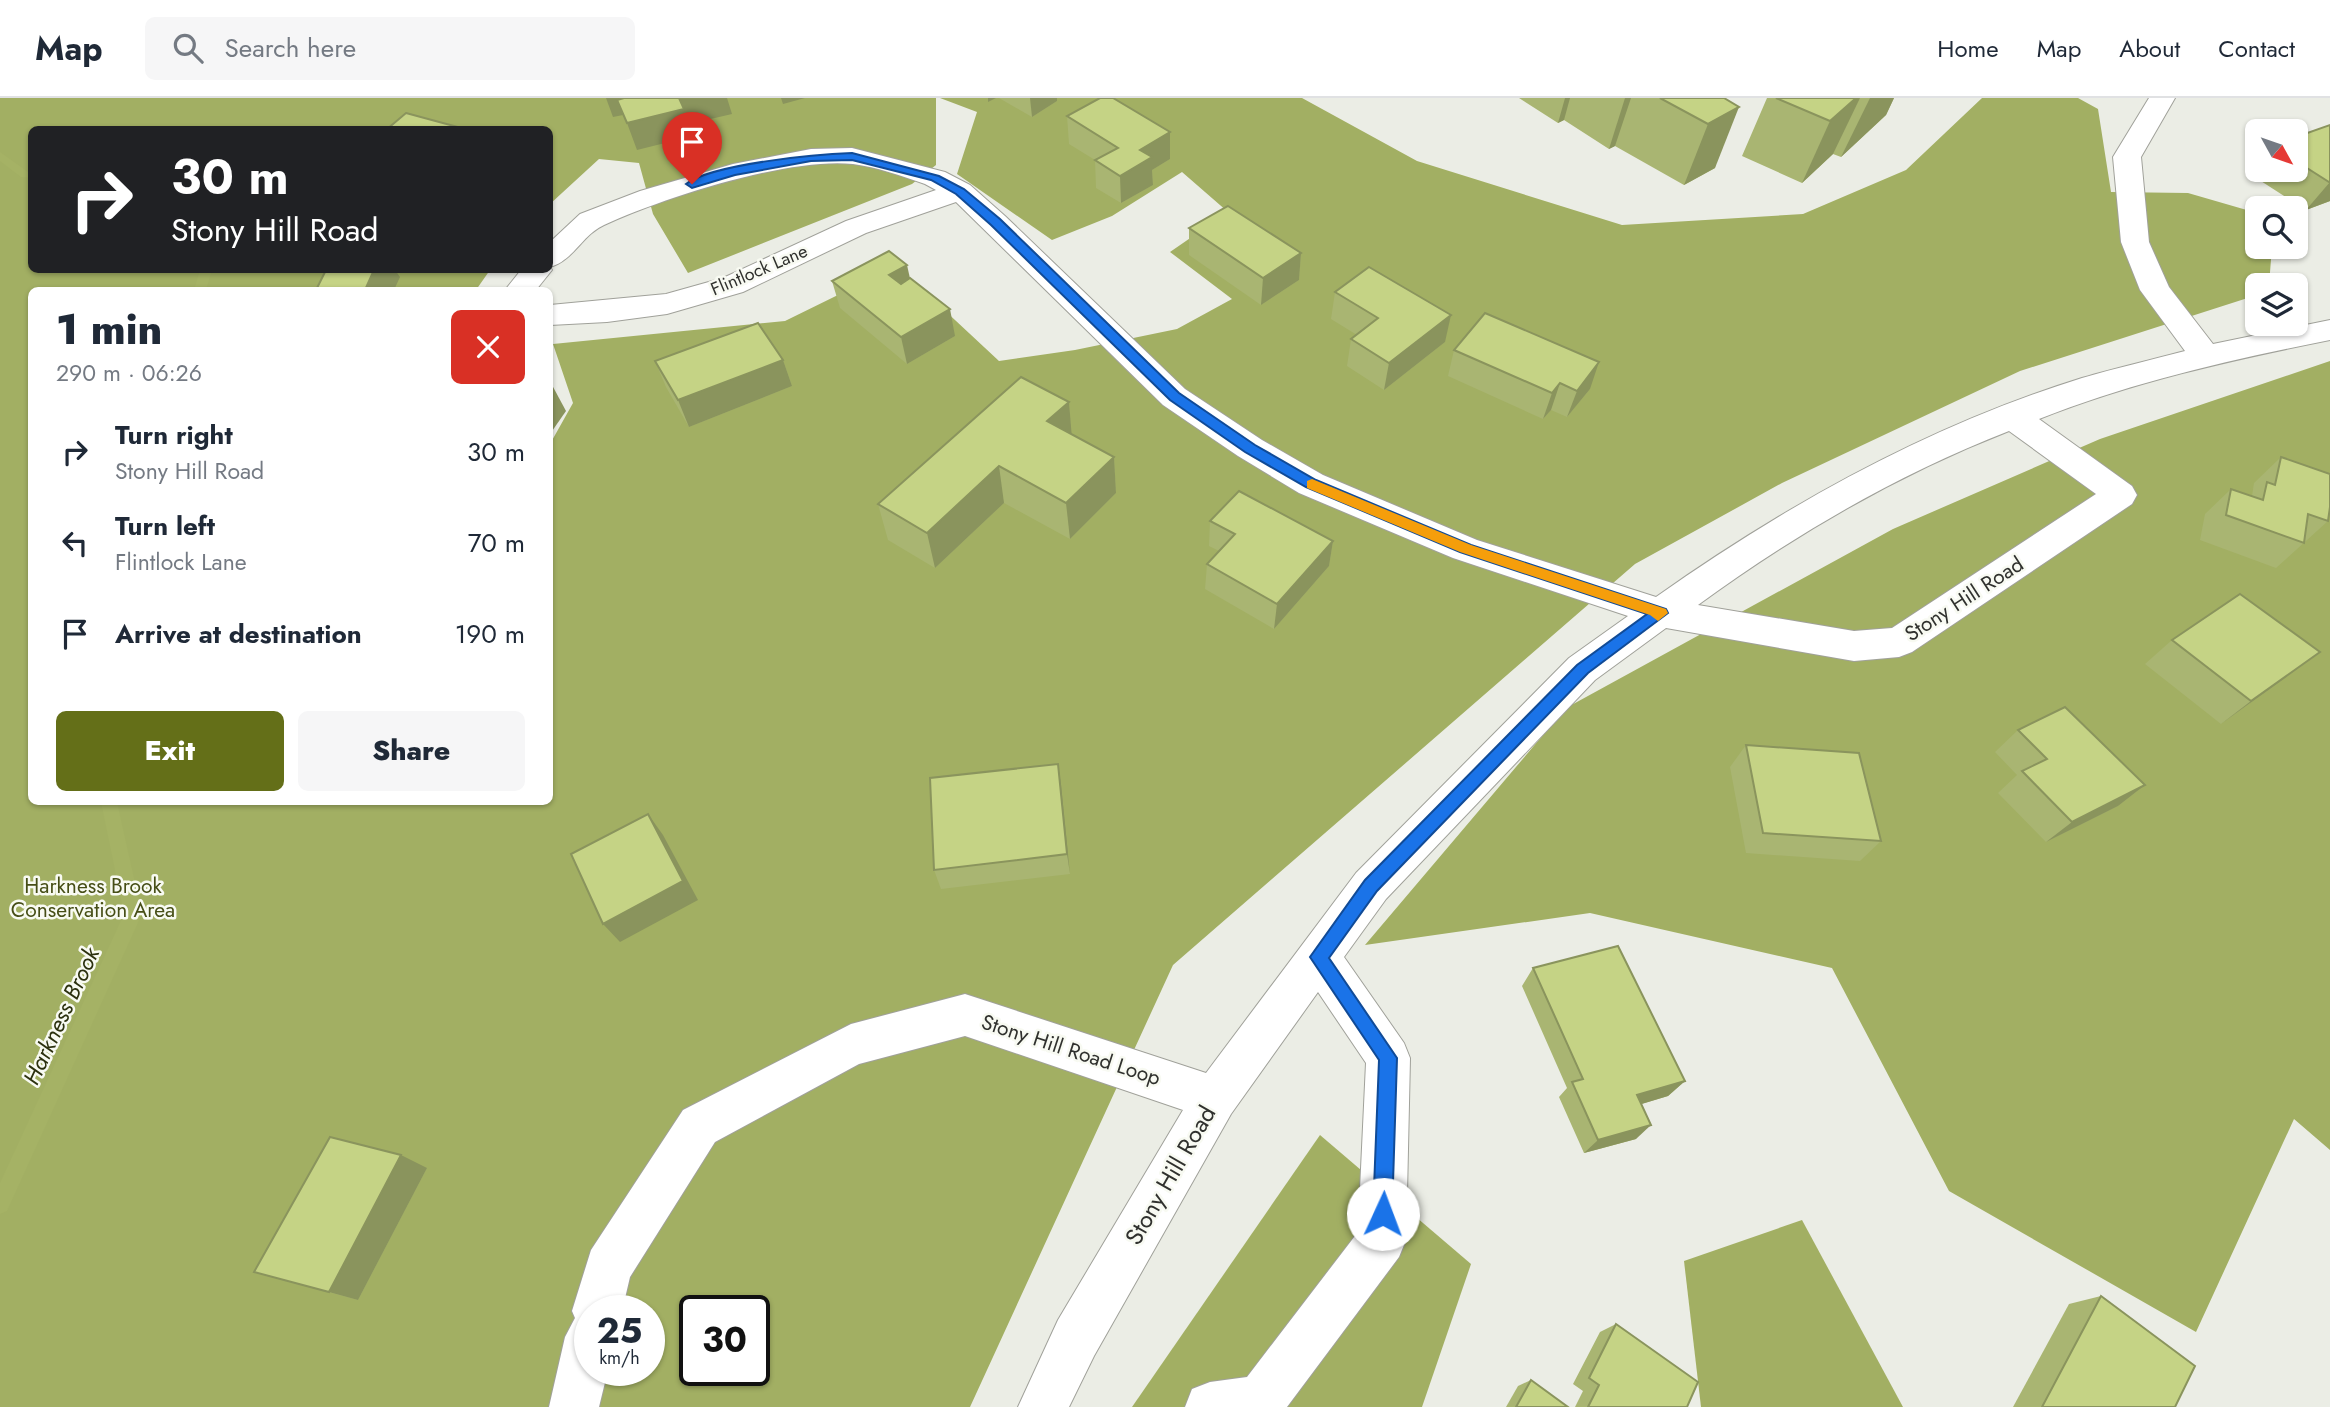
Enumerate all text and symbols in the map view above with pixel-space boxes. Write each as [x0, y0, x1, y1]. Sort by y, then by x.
search box [145, 17, 635, 80]
text: Map [35, 25, 103, 72]
icon: search [169, 29, 207, 67]
text: Search here [225, 29, 356, 67]
text: Home [1937, 31, 1999, 66]
text: Map [2037, 31, 2081, 66]
text: About [2119, 31, 2180, 66]
text: Contact [2218, 31, 2295, 66]
pin [662, 112, 722, 184]
north arrow [2245, 119, 2308, 182]
map controls [2245, 119, 2308, 336]
icon: arrive [673, 123, 711, 161]
text: 30 m [171, 142, 289, 212]
icon: right [56, 154, 147, 245]
button: search [2245, 196, 2308, 259]
text: Stony Hill Road [171, 207, 379, 253]
street label: Flintlock Lane [707, 238, 811, 302]
button: layers [2245, 273, 2308, 336]
text: 1 min [56, 299, 162, 360]
button: close [451, 310, 525, 384]
text: 290 m · 06:26 [56, 356, 202, 390]
text: Turn right [115, 416, 233, 454]
icon: right [56, 433, 94, 471]
text: 30 m [467, 433, 525, 471]
text: Stony Hill Road [115, 454, 264, 488]
text: Turn left [115, 507, 215, 545]
icon: left [56, 524, 94, 562]
text: 70 m [468, 524, 525, 562]
text: Flintlock Lane [115, 545, 247, 579]
street label: Stony Hill Road [1899, 549, 2029, 649]
icon: arrive [56, 615, 94, 653]
text: Arrive at destination [115, 615, 362, 653]
text: 190 m [455, 615, 525, 653]
button: Exit [56, 711, 284, 791]
button: Share [298, 711, 525, 791]
park label: Harkness Brook Conservation Area [11, 871, 175, 925]
water label: Harkness Brook [14, 941, 108, 1090]
street label: Stony Hill Road Loop [978, 1007, 1165, 1093]
street label: Stony Hill Road [1116, 1099, 1224, 1251]
position arrow [1346, 1177, 1420, 1251]
speed limit sign: 30 [679, 1295, 770, 1386]
text: 25 [597, 1306, 642, 1356]
text: km/h [599, 1345, 640, 1371]

